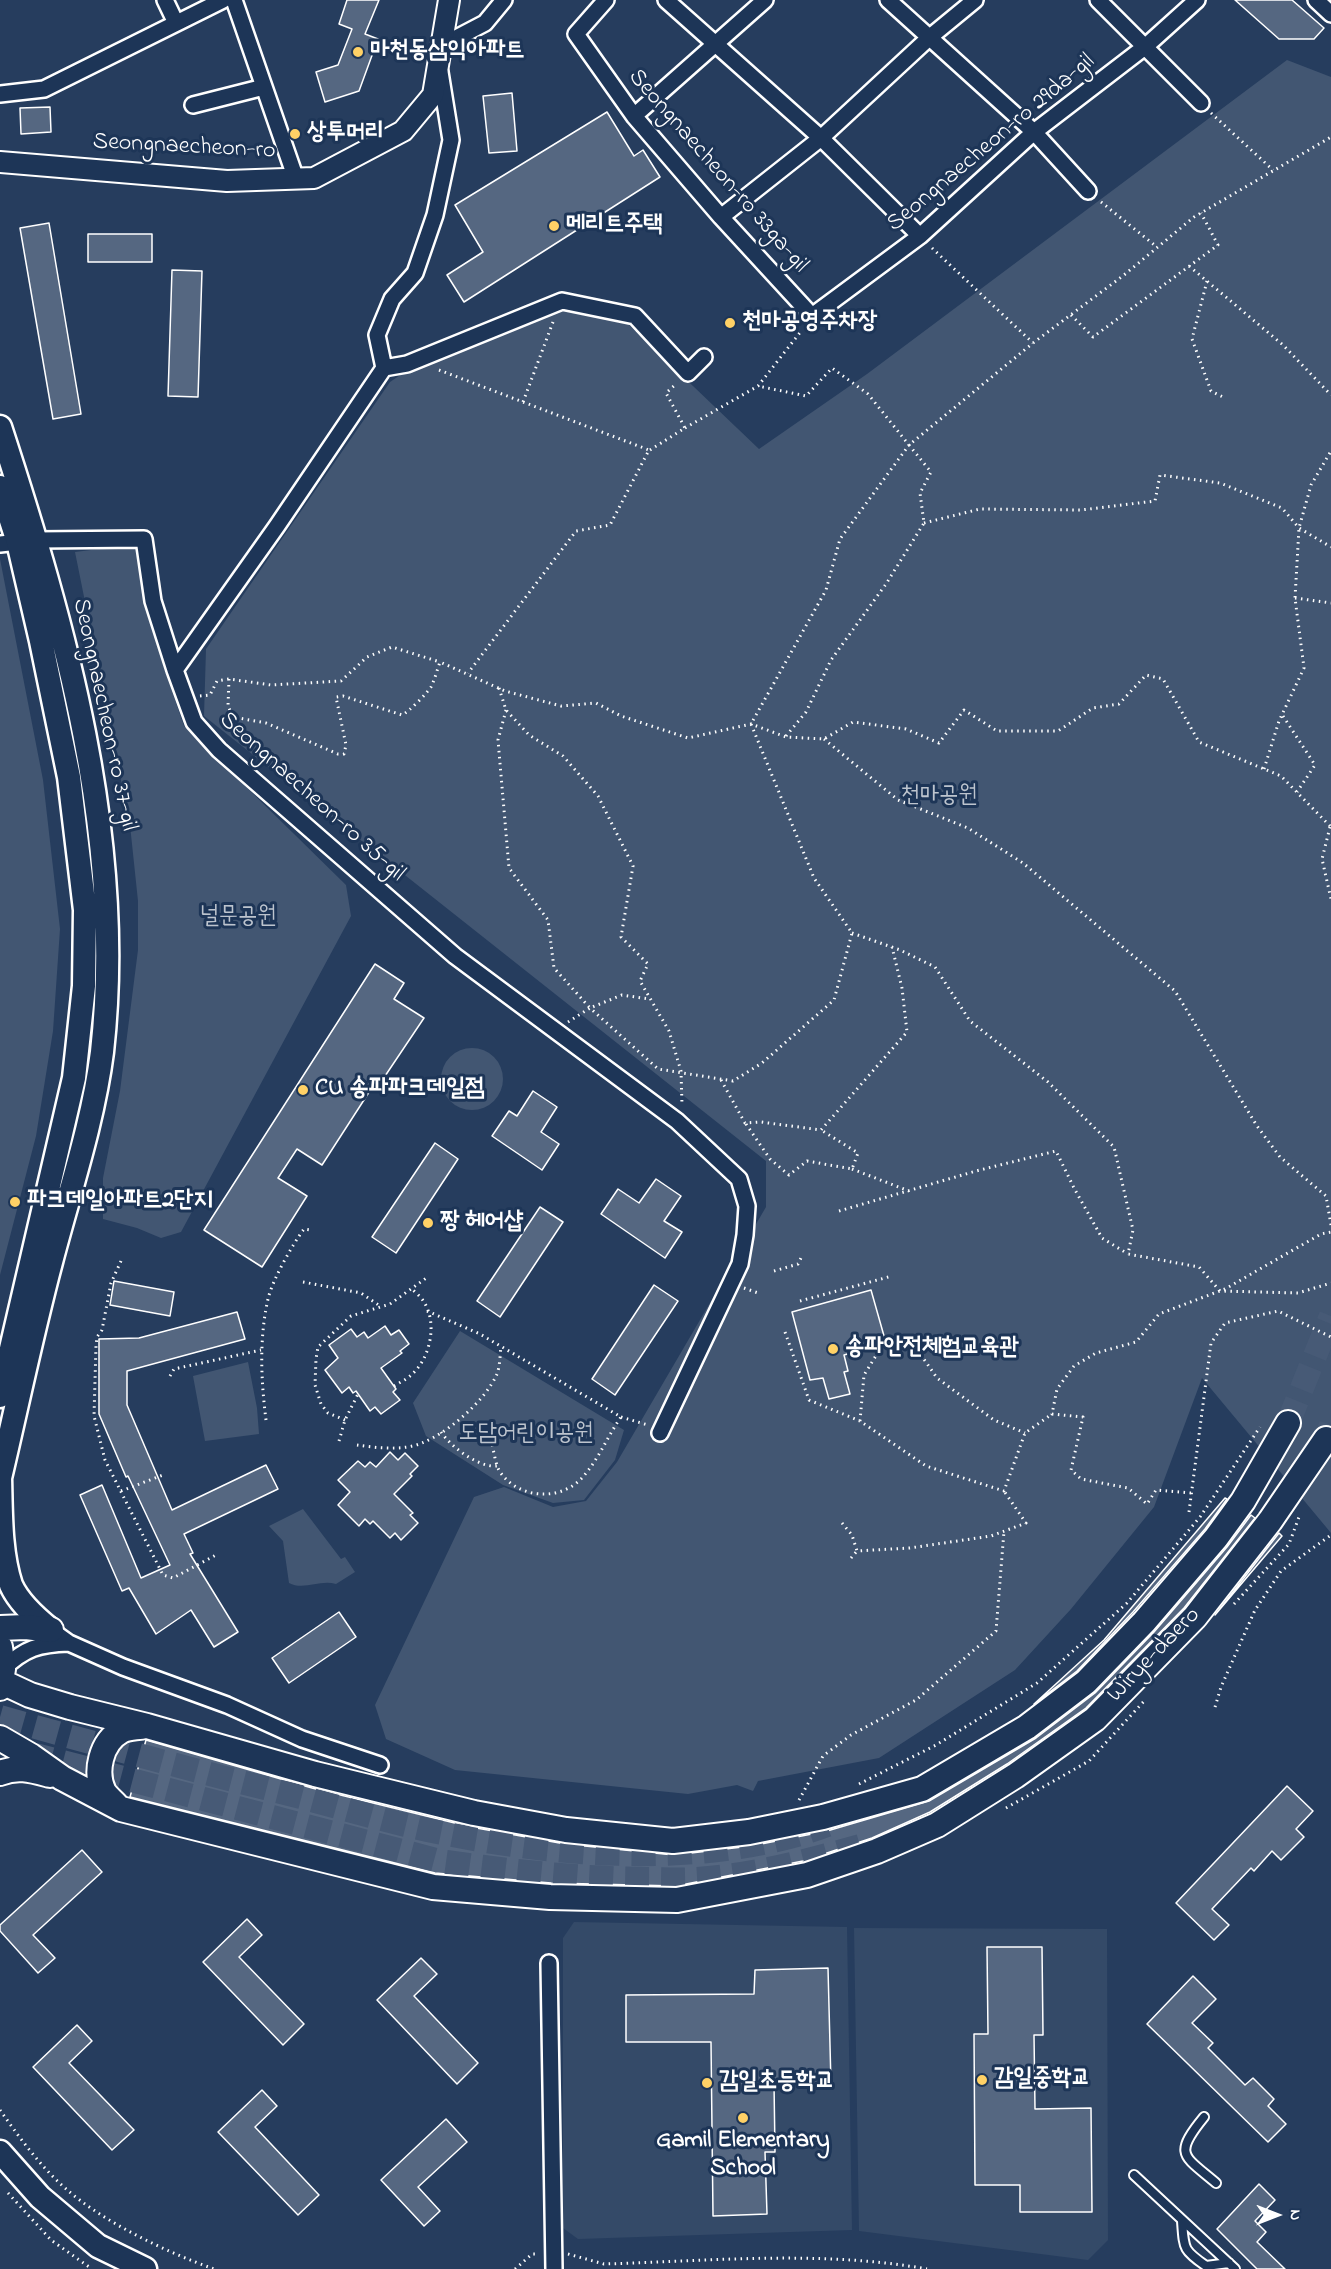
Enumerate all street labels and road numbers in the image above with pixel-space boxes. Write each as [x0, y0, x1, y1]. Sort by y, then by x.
street label: Seongnaecheon-ro 29da-gil [882, 49, 1102, 239]
street label: Seongnaecheon-ro 33ga-gil [621, 64, 813, 280]
street label: Seongnaecheon-ro [92, 129, 276, 167]
street label: Seongnaecheon-ro 37-gil [64, 596, 142, 834]
street label: Seongnaecheon-ro 35-gil [212, 707, 410, 889]
street label: Wirye-daero [1102, 1602, 1208, 1710]

